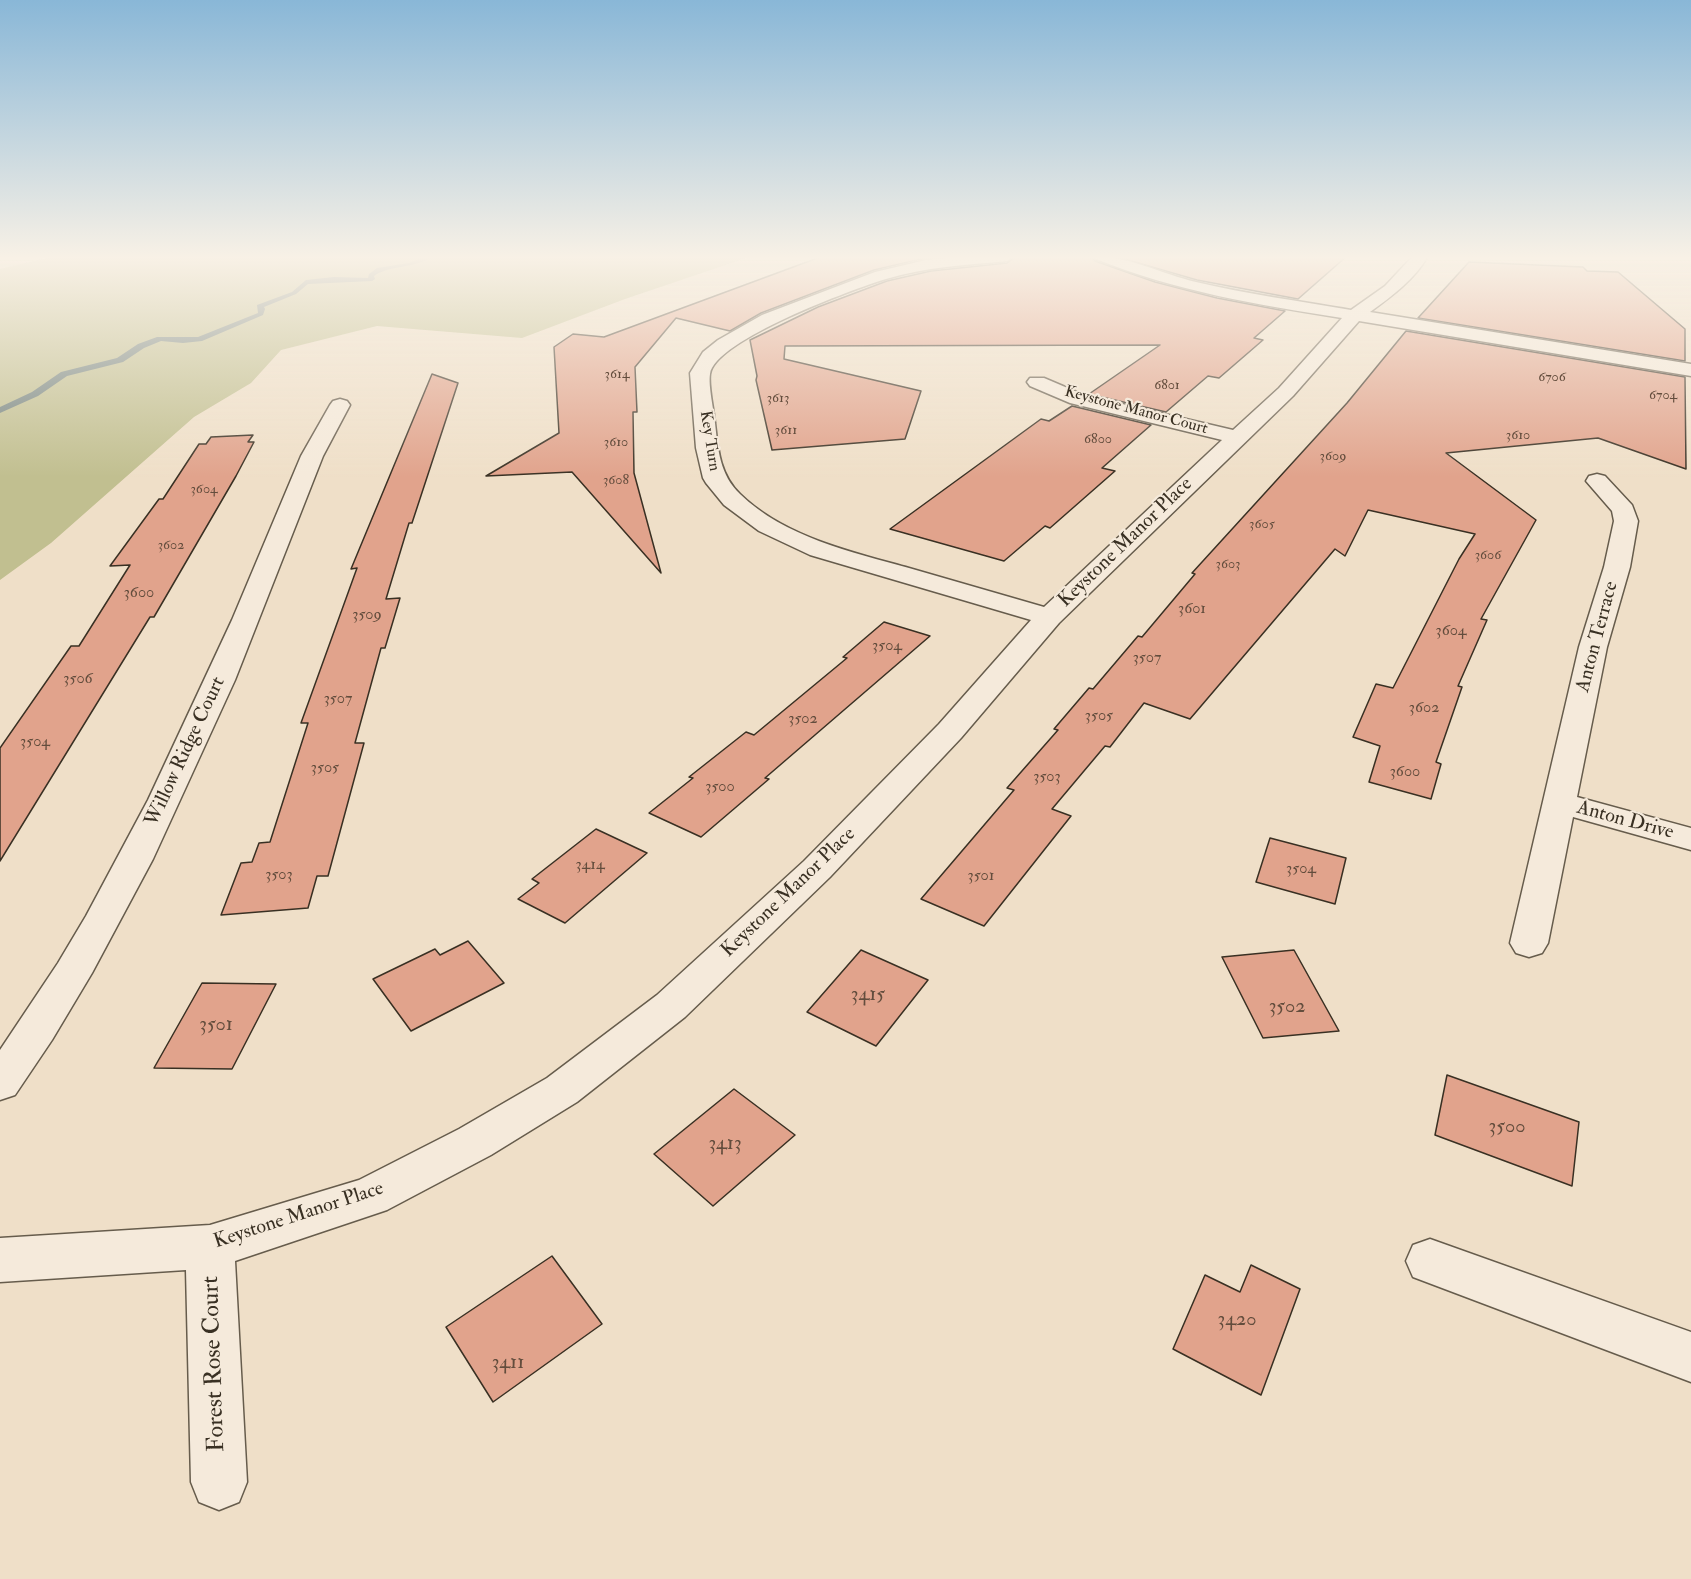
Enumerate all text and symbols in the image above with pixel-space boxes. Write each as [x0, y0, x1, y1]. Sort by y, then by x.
house number: 3614 [605, 367, 629, 383]
house number: 6706 [1538, 370, 1566, 386]
house number: 6801 [1154, 378, 1180, 394]
street label: Keystone Manor Court [1062, 383, 1210, 439]
house number: 6704 [1649, 388, 1677, 404]
house number: 3613 [767, 391, 789, 407]
street label: Key Turn [695, 409, 723, 473]
house number: 3611 [775, 423, 797, 439]
house number: 3610 [1506, 428, 1530, 444]
house number: 6800 [1084, 432, 1112, 448]
house number: 3610 [604, 435, 628, 451]
house number: 3609 [1320, 449, 1346, 465]
house number: 3608 [603, 473, 629, 489]
street label: Keystone Manor Place [1054, 473, 1198, 613]
house number: 3604 [190, 482, 218, 498]
house number: 3605 [1249, 517, 1275, 533]
house number: 3602 [158, 538, 184, 554]
house number: 3606 [1475, 548, 1501, 564]
house number: 3603 [1216, 557, 1240, 573]
street label: Anton Terrace [1572, 579, 1624, 695]
house number: 3600 [124, 584, 154, 604]
house number: 3601 [1178, 600, 1206, 620]
house number: 3509 [352, 606, 382, 626]
house number: 3604 [1436, 622, 1466, 642]
house number: 3504 [872, 637, 902, 657]
house number: 3507 [1133, 649, 1161, 669]
house number: 3506 [63, 670, 93, 690]
street label: Willow Ridge Court [141, 673, 231, 831]
house number: 3507 [324, 690, 352, 710]
house number: 3602 [1409, 699, 1439, 719]
house number: 3505 [1085, 707, 1113, 727]
house number: 3502 [788, 710, 818, 730]
house number: 3504 [20, 733, 50, 753]
house number: 3505 [311, 759, 339, 779]
house number: 3600 [1390, 763, 1420, 783]
house number: 3503 [1033, 768, 1061, 788]
house number: 3500 [705, 778, 735, 798]
street label: Anton Drive [1574, 797, 1676, 845]
street label: Keystone Manor Place [717, 823, 861, 963]
house number: 3414 [575, 856, 605, 876]
house number: 3504 [1286, 860, 1316, 880]
house number: 3503 [265, 866, 293, 886]
house number: 3501 [968, 867, 994, 887]
house number: 3415 [851, 984, 885, 1008]
house number: 3502 [1269, 996, 1305, 1020]
house number: 3501 [199, 1014, 233, 1038]
house number: 3500 [1489, 1116, 1525, 1140]
house number: 3413 [708, 1133, 742, 1157]
street label: Keystone Manor Place [211, 1177, 387, 1255]
street label: Forest Rose Court [198, 1276, 232, 1452]
house number: 3420 [1218, 1309, 1256, 1333]
house number: 3411 [492, 1352, 524, 1376]

